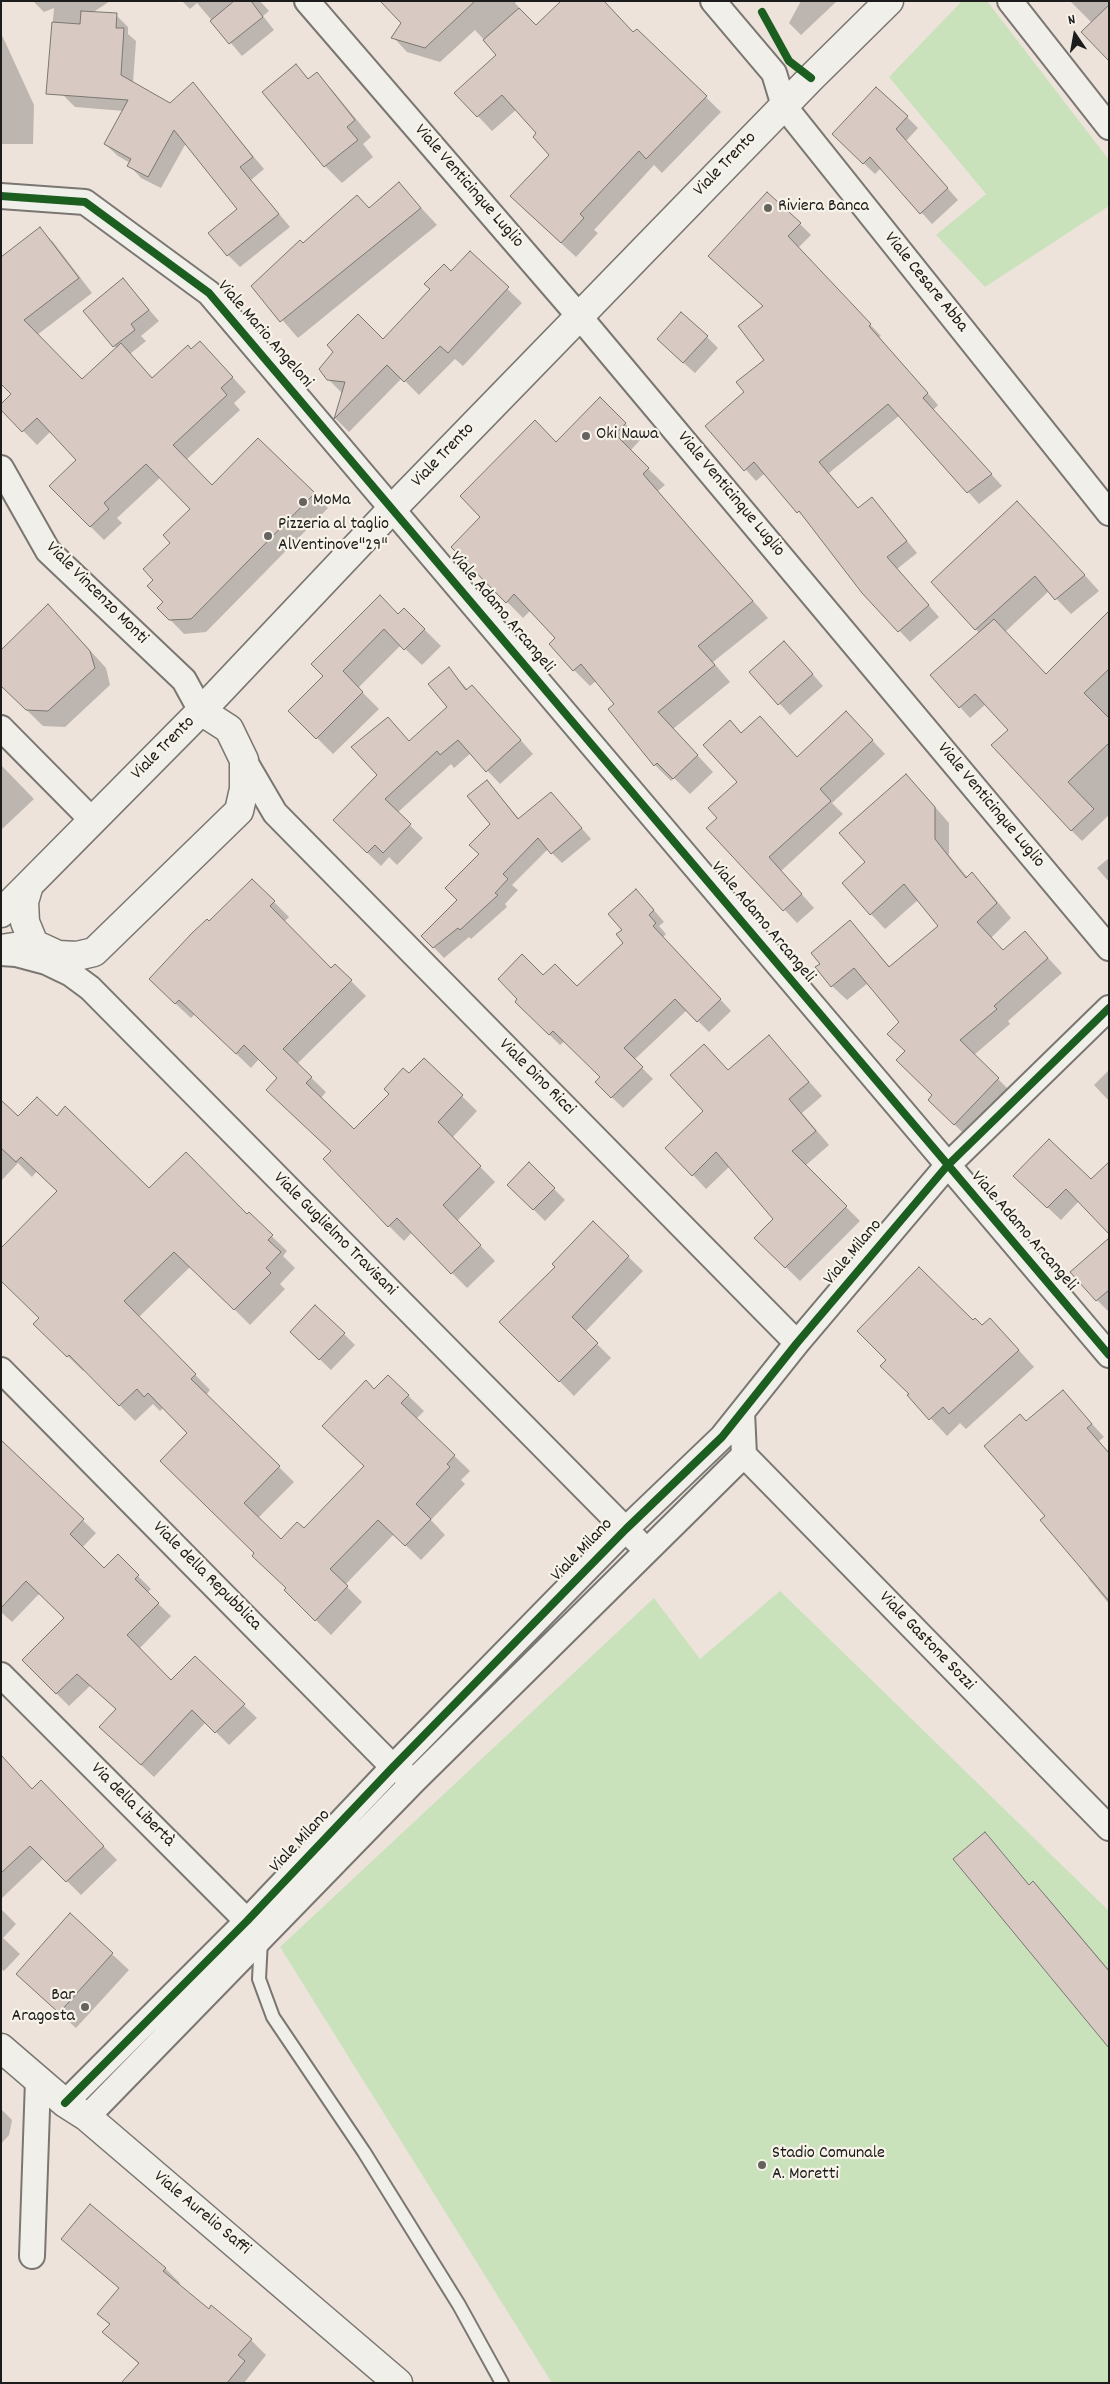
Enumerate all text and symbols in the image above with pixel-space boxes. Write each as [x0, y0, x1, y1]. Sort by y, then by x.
north arrow [1050, 10, 1100, 60]
text: N [1066, 10, 1077, 31]
street label: Viale Venticinque Luglio [408, 121, 528, 253]
street label: Viale Trento [690, 128, 762, 202]
place label: Riviera Banca [778, 197, 869, 219]
marker: Riviera Banca [762, 202, 774, 214]
street label: Viale Cesare Abba [878, 229, 972, 337]
street label: Viale Mario Angeloni [211, 277, 317, 393]
street label: Viale Trento [408, 419, 480, 493]
place label: Oki Nawa [596, 425, 658, 447]
street label: Viale Venticinque Luglio [671, 428, 789, 562]
marker: Oki Nawa [580, 430, 592, 442]
place label: MoMa [313, 491, 351, 513]
marker: MoMa [297, 496, 309, 508]
place label: Pizzeria al taglio AlVentinove"29" [278, 515, 389, 558]
marker: Pizzeria al taglio AlVentinove"29" [262, 530, 274, 542]
street label: Viale Vincenzo Monti [40, 538, 152, 650]
street label: Viale Adamo Arcangeli [444, 548, 558, 678]
street label: Viale Trento [128, 713, 200, 785]
street label: Viale Venticinque Luglio [931, 739, 1049, 873]
street label: Viale Adamo Arcangeli [705, 858, 819, 988]
street label: Viale Dino Ricci [493, 1035, 579, 1121]
street label: Viale Adamo Arcangeli [965, 1168, 1081, 1296]
street label: Viale Guglielmo Travisani [268, 1169, 400, 1301]
street label: Viale Milano [820, 1216, 888, 1290]
street label: Viale Milano [548, 1515, 618, 1587]
street label: Viale della Repubblica [147, 1518, 265, 1636]
street label: Viale Gastone Sozzi [873, 1588, 979, 1696]
street label: Via della Libertà [85, 1759, 179, 1853]
street label: Viale Milano [266, 1806, 336, 1878]
place label: Bar Aragosta [11, 1986, 75, 2028]
marker: Bar Aragosta [79, 2001, 91, 2013]
place label: Stadio Comunale A. Moretti [772, 2144, 885, 2186]
marker: Stadio Comunale A. Moretti [756, 2159, 768, 2171]
street label: Viale Aurelio Saffi [148, 2167, 254, 2261]

